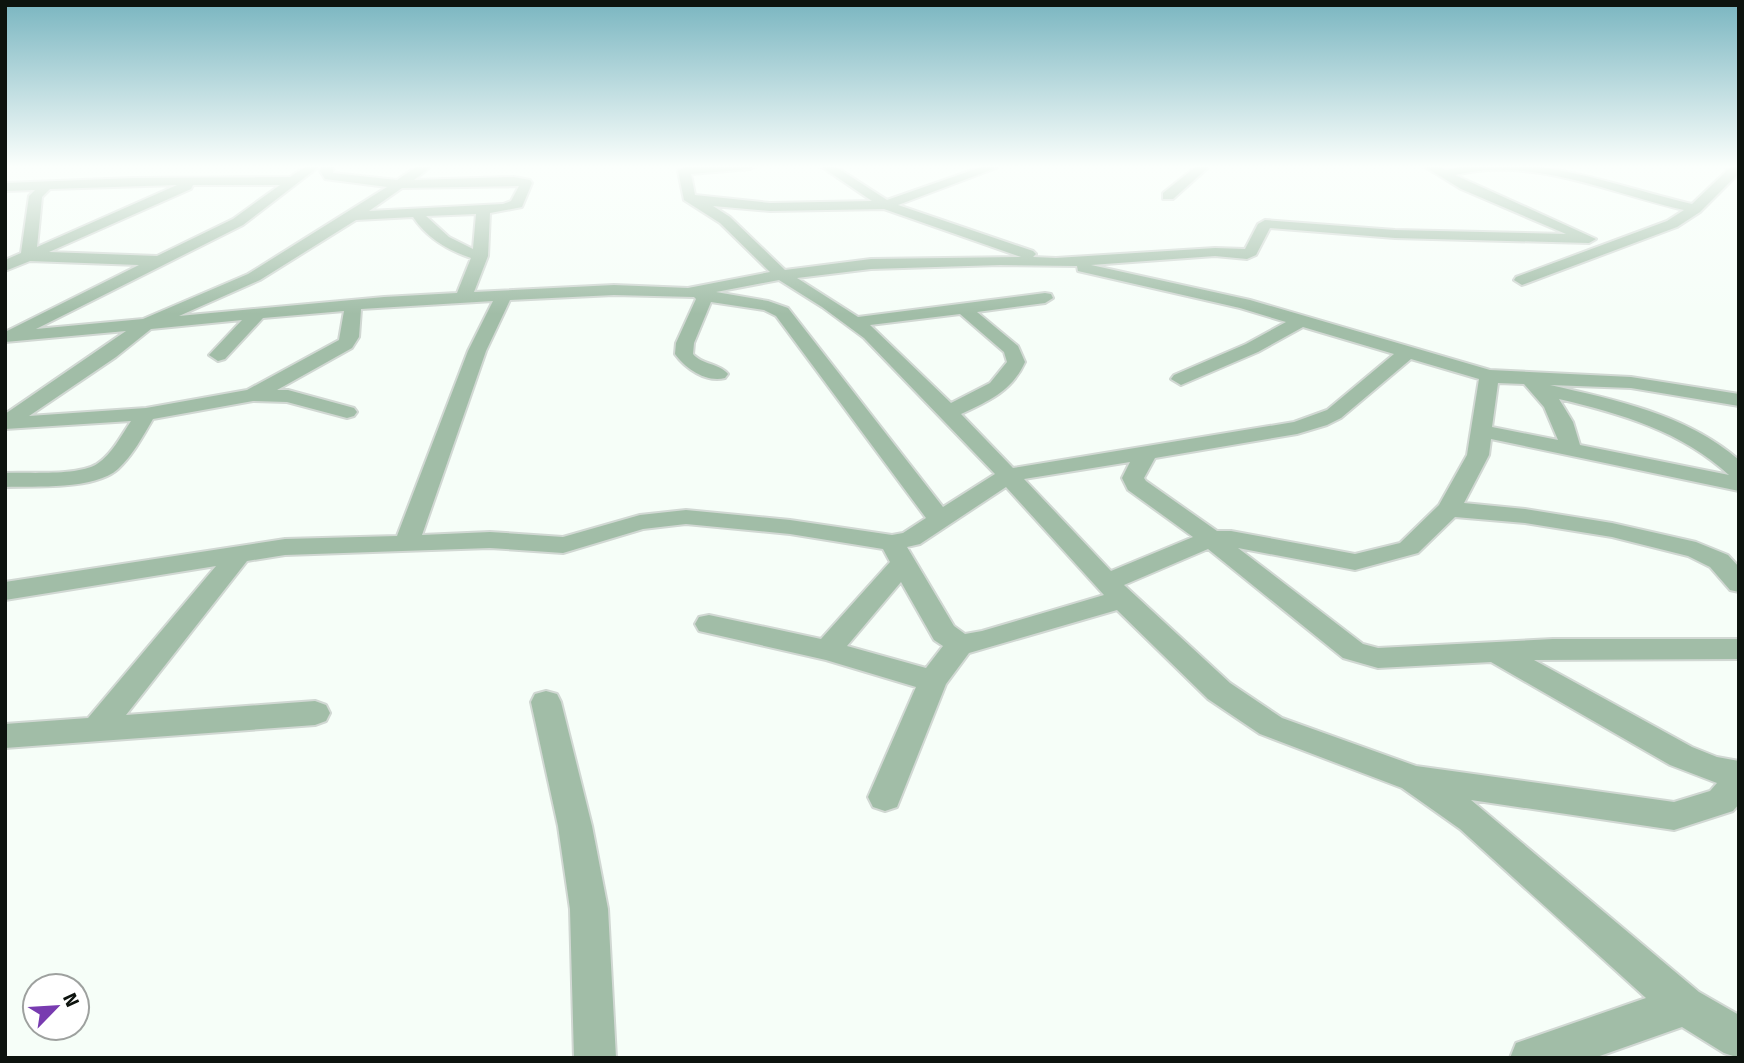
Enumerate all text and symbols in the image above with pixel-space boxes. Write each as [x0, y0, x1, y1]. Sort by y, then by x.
north arrow [21, 972, 91, 1042]
text: N [58, 989, 84, 1011]

